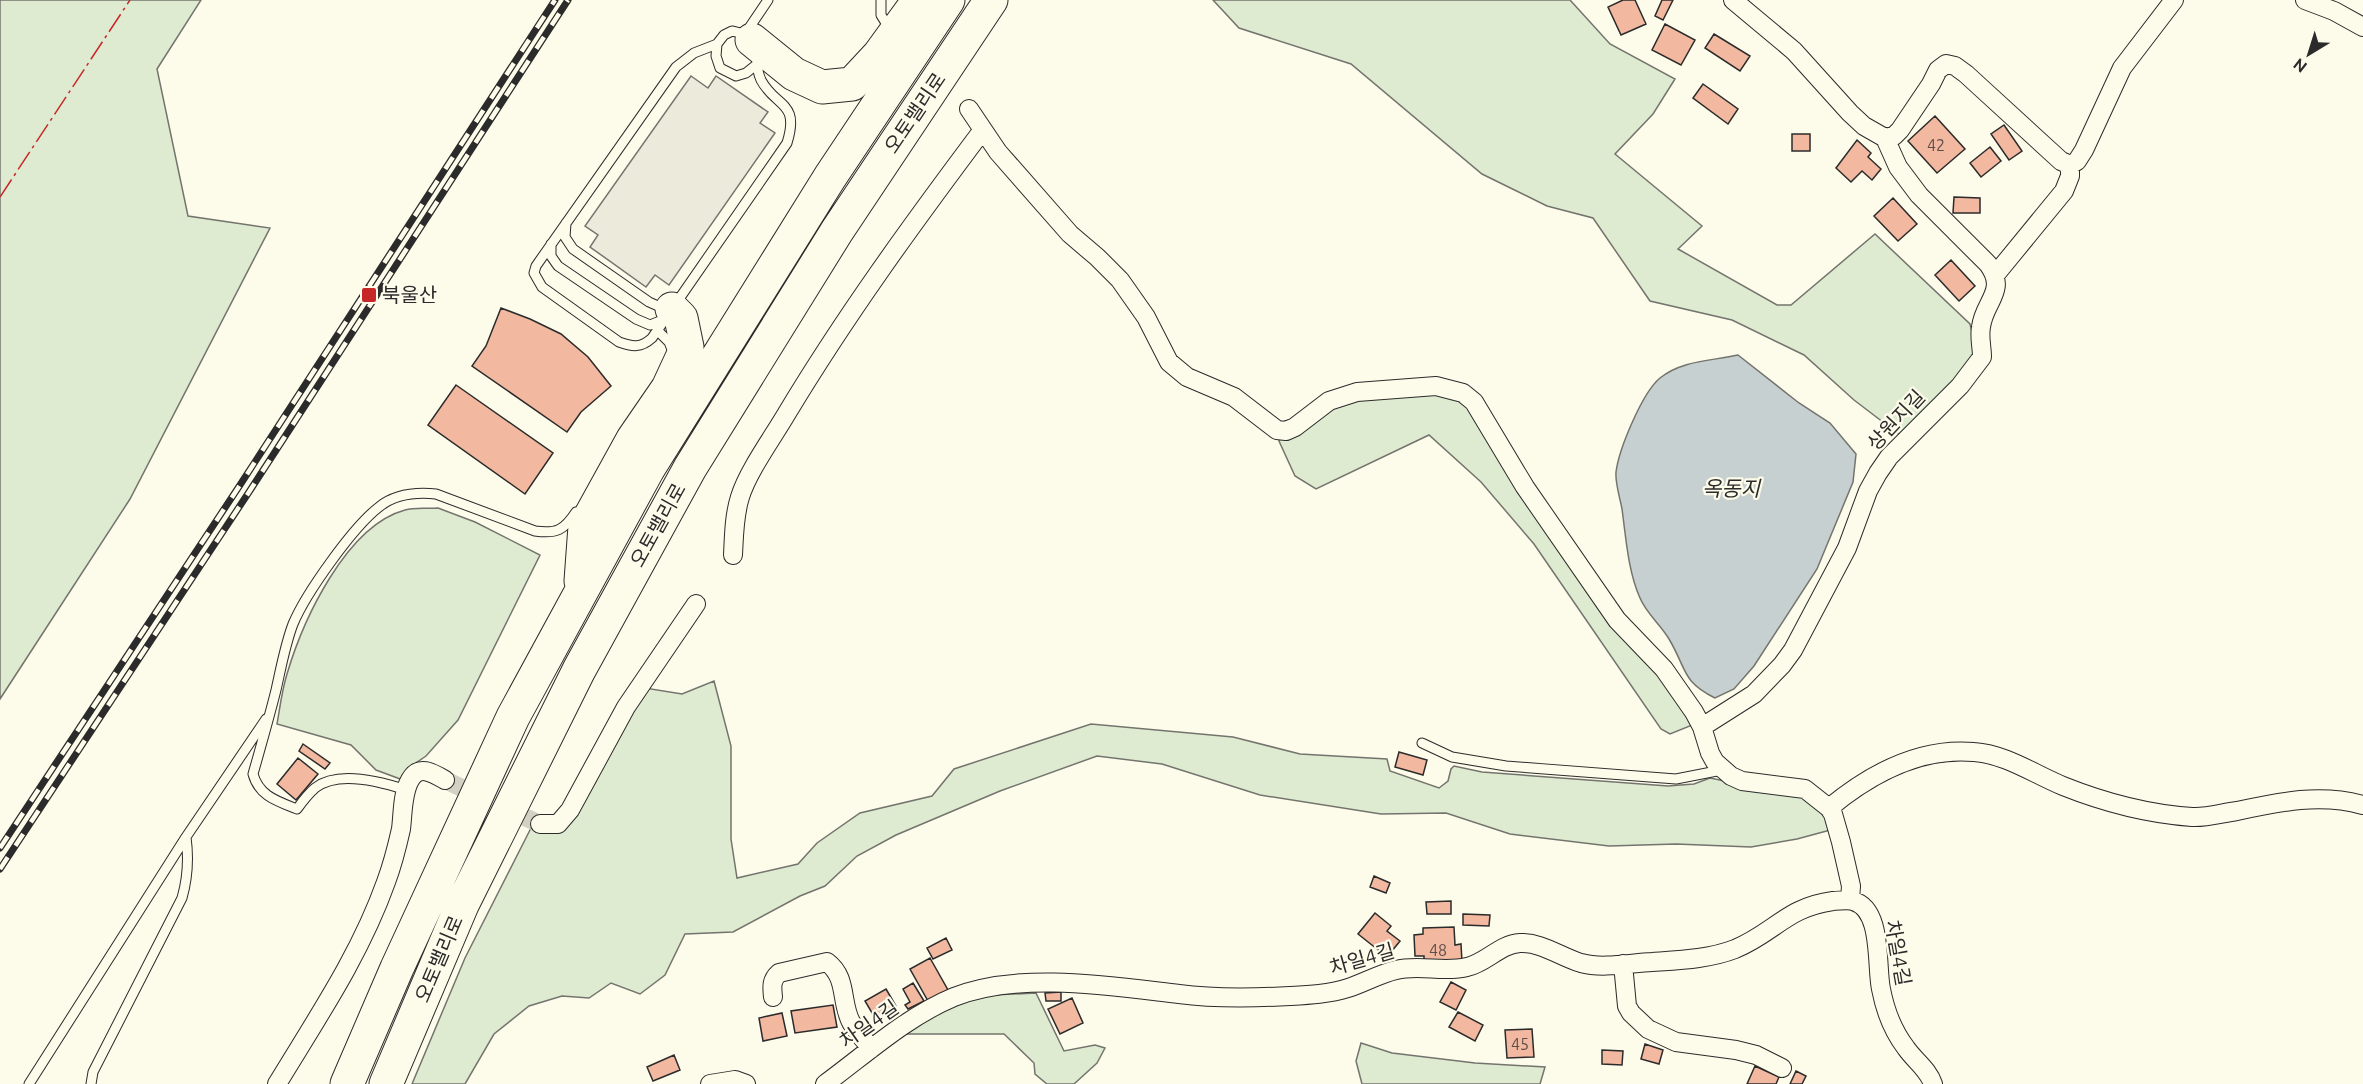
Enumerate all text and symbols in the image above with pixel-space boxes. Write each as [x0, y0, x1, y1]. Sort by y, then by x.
north arrow [2279, 24, 2339, 84]
text: N [2290, 55, 2310, 77]
street label: 오토밸리로 [879, 68, 950, 157]
house number: 42 [1927, 136, 1945, 154]
place label: 북울산 [382, 283, 437, 306]
marker: 북울산 [360, 286, 378, 304]
street label: 상원지길 [1862, 385, 1929, 454]
water label: 옥동지 [1702, 476, 1762, 500]
street label: 오토밸리로 [625, 479, 690, 571]
street label: 오토밸리로 [410, 912, 467, 1006]
street label: 차일4길 [1881, 918, 1916, 988]
street label: 차일4길 [1327, 938, 1397, 979]
house number: 48 [1429, 941, 1447, 959]
street label: 차일4길 [835, 995, 903, 1052]
house number: 45 [1511, 1035, 1529, 1053]

